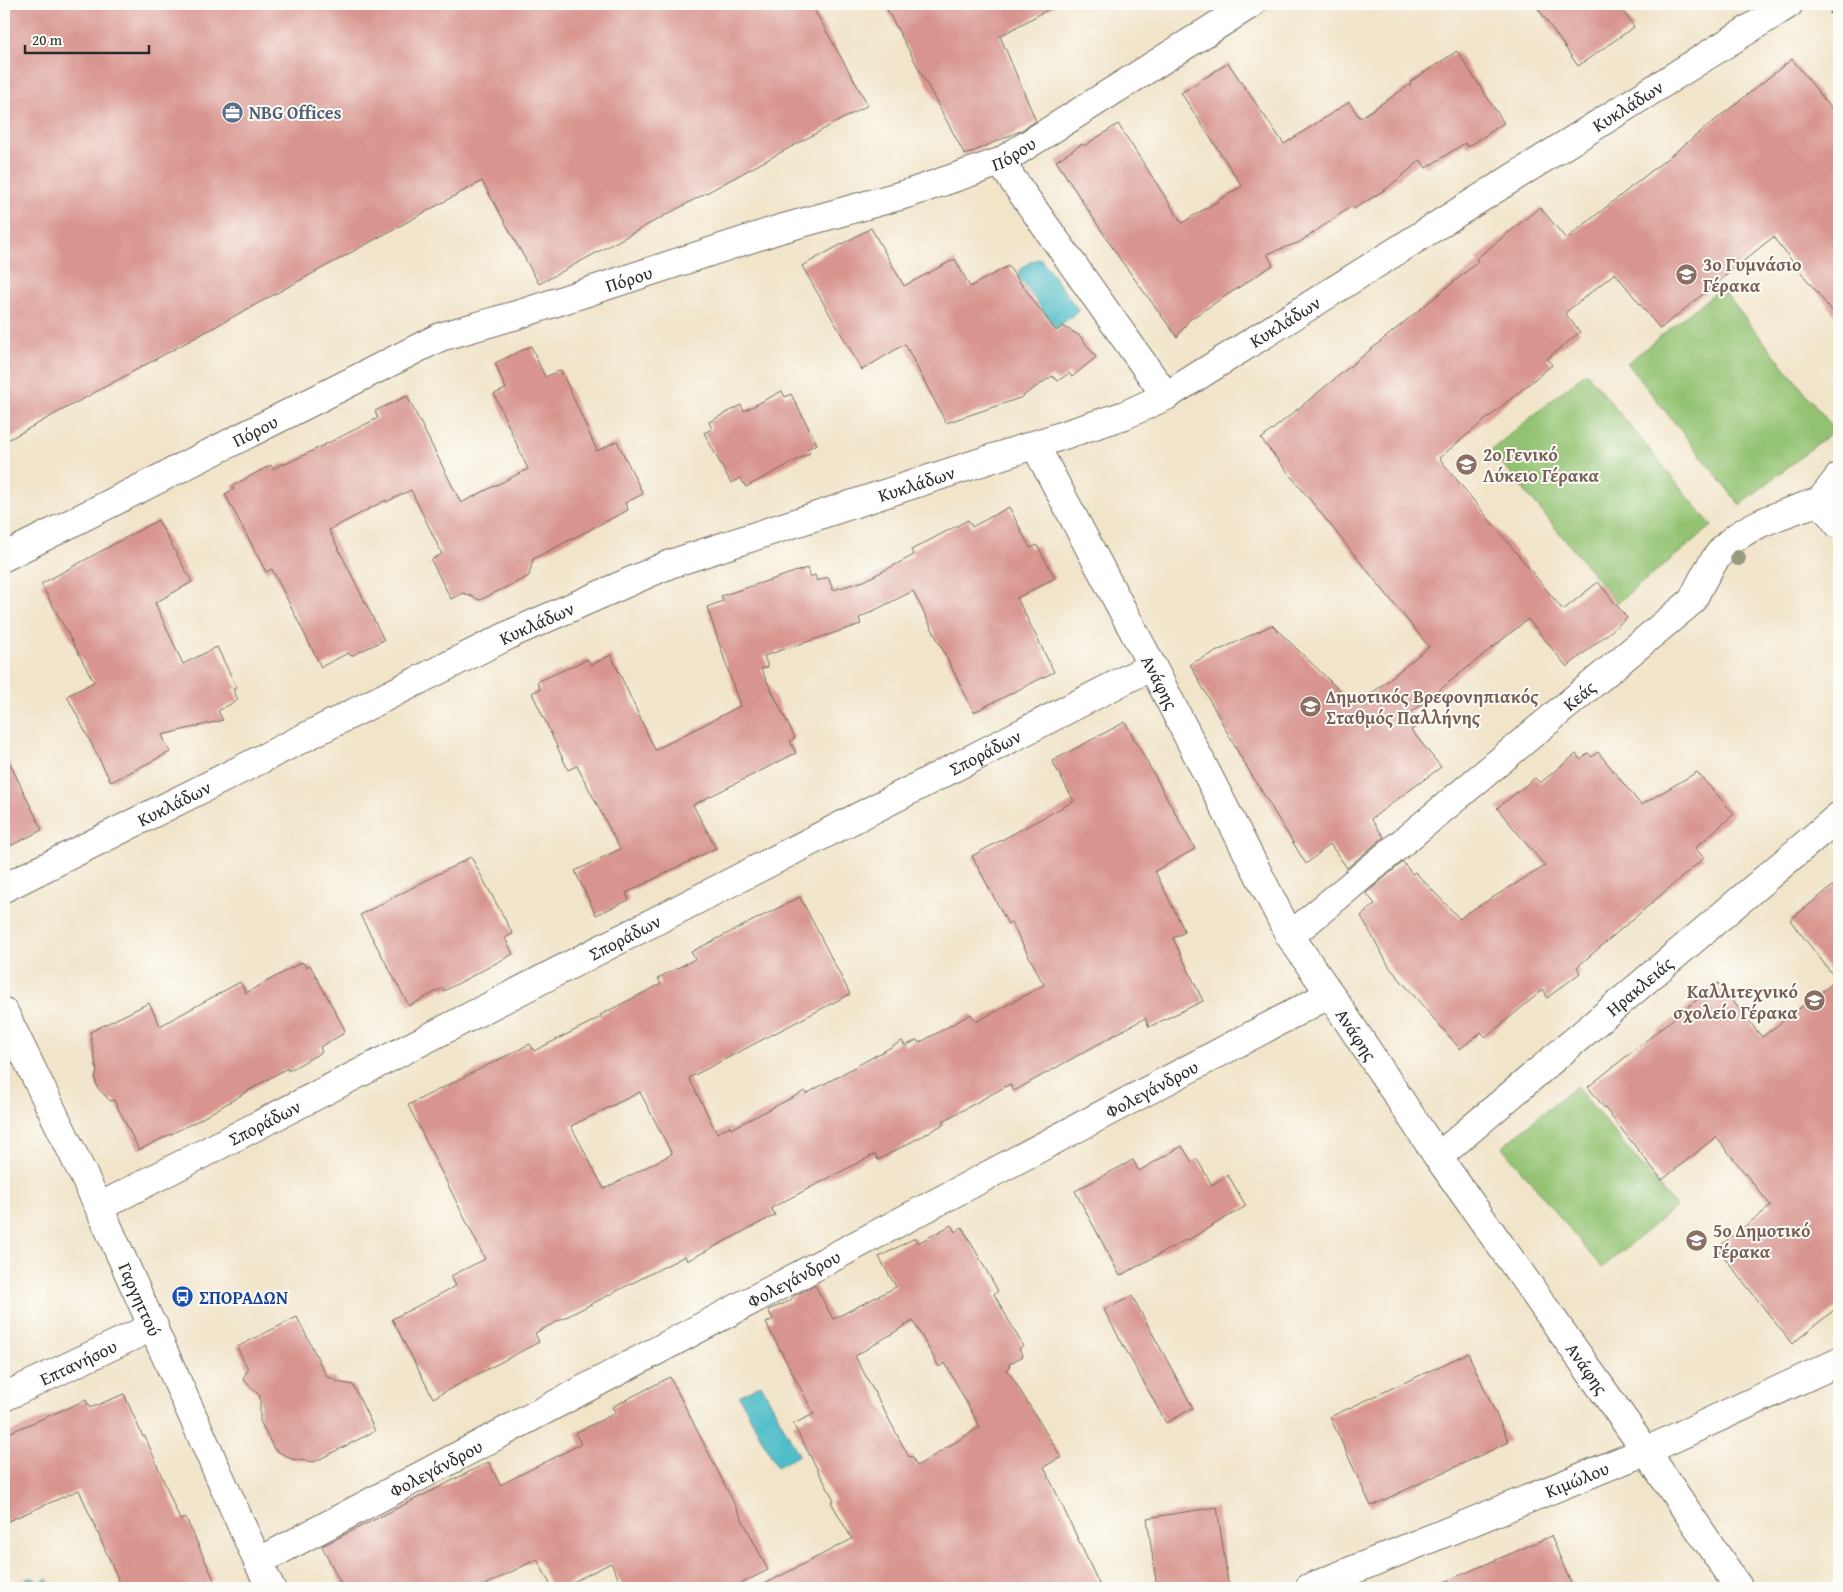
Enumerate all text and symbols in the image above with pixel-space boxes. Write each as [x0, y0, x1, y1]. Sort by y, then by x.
scale bar [25, 22, 149, 54]
text: 20 m [32, 29, 63, 50]
street label: Κυκλάδων [1587, 73, 1668, 138]
place label: NBG Offices [249, 99, 342, 126]
office icon: NBG Offices [221, 100, 245, 124]
street label: Πόρου [988, 129, 1041, 177]
place label: 3ο Γυμνάσιο Γέρακα [1703, 251, 1802, 299]
street label: Πόρου [602, 258, 656, 299]
school or university icon: 3ο Γυμνάσιο Γέρακα [1675, 262, 1699, 286]
street label: Κυκλάδων [1244, 289, 1326, 354]
street label: Πόρου [227, 408, 282, 453]
place label: 2ο Γενικό Λύκειο Γέρακα [1483, 441, 1600, 489]
school or university icon: 2ο Γενικό Λύκειο Γέρακα [1455, 452, 1479, 476]
street label: Κυκλάδων [874, 458, 958, 509]
street label: Κυκλάδων [494, 594, 578, 651]
street label: Ανάφης [1135, 650, 1186, 714]
street label: Κεάς [1557, 673, 1601, 717]
place label: Δημοτικός Βρεφονηπιακός Σταθμός Παλλήνης [1325, 683, 1539, 731]
school or university icon: Δημοτικός Βρεφονηπιακός Σταθμός Παλλήνης [1298, 694, 1322, 718]
street label: Σποράδων [944, 722, 1026, 782]
street label: Κυκλάδων [132, 773, 215, 833]
street label: Σποράδων [584, 907, 666, 967]
street label: Ηρακλειάς [1600, 949, 1679, 1022]
place label: Καλλιτεχνικό σχολείο Γέρακα [1673, 978, 1798, 1026]
school or university icon: Καλλιτεχνικό σχολείο Γέρακα [1802, 989, 1826, 1013]
street label: Ανάφης [1329, 1003, 1384, 1066]
street label: Φολεγάνδρου [1100, 1053, 1203, 1125]
street label: Σποράδων [224, 1092, 305, 1152]
place label: 5ο Δημοτικό Γέρακα [1713, 1217, 1810, 1265]
school or university icon: 5ο Δημοτικό Γέρακα [1685, 1228, 1709, 1252]
street label: Φολεγάνδρου [742, 1242, 845, 1314]
street label: Γαργηττού [112, 1258, 169, 1341]
place label: ΣΠΟΡΑΔΩΝ [199, 1284, 288, 1311]
bus stop icon: ΣΠΟΡΑΔΩΝ [171, 1285, 195, 1309]
street label: Επτανήσου [35, 1332, 121, 1392]
street label: Ανάφης [1560, 1337, 1615, 1400]
street label: Φολεγάνδρου [384, 1432, 487, 1504]
street label: Κιμώλου [1541, 1454, 1613, 1504]

